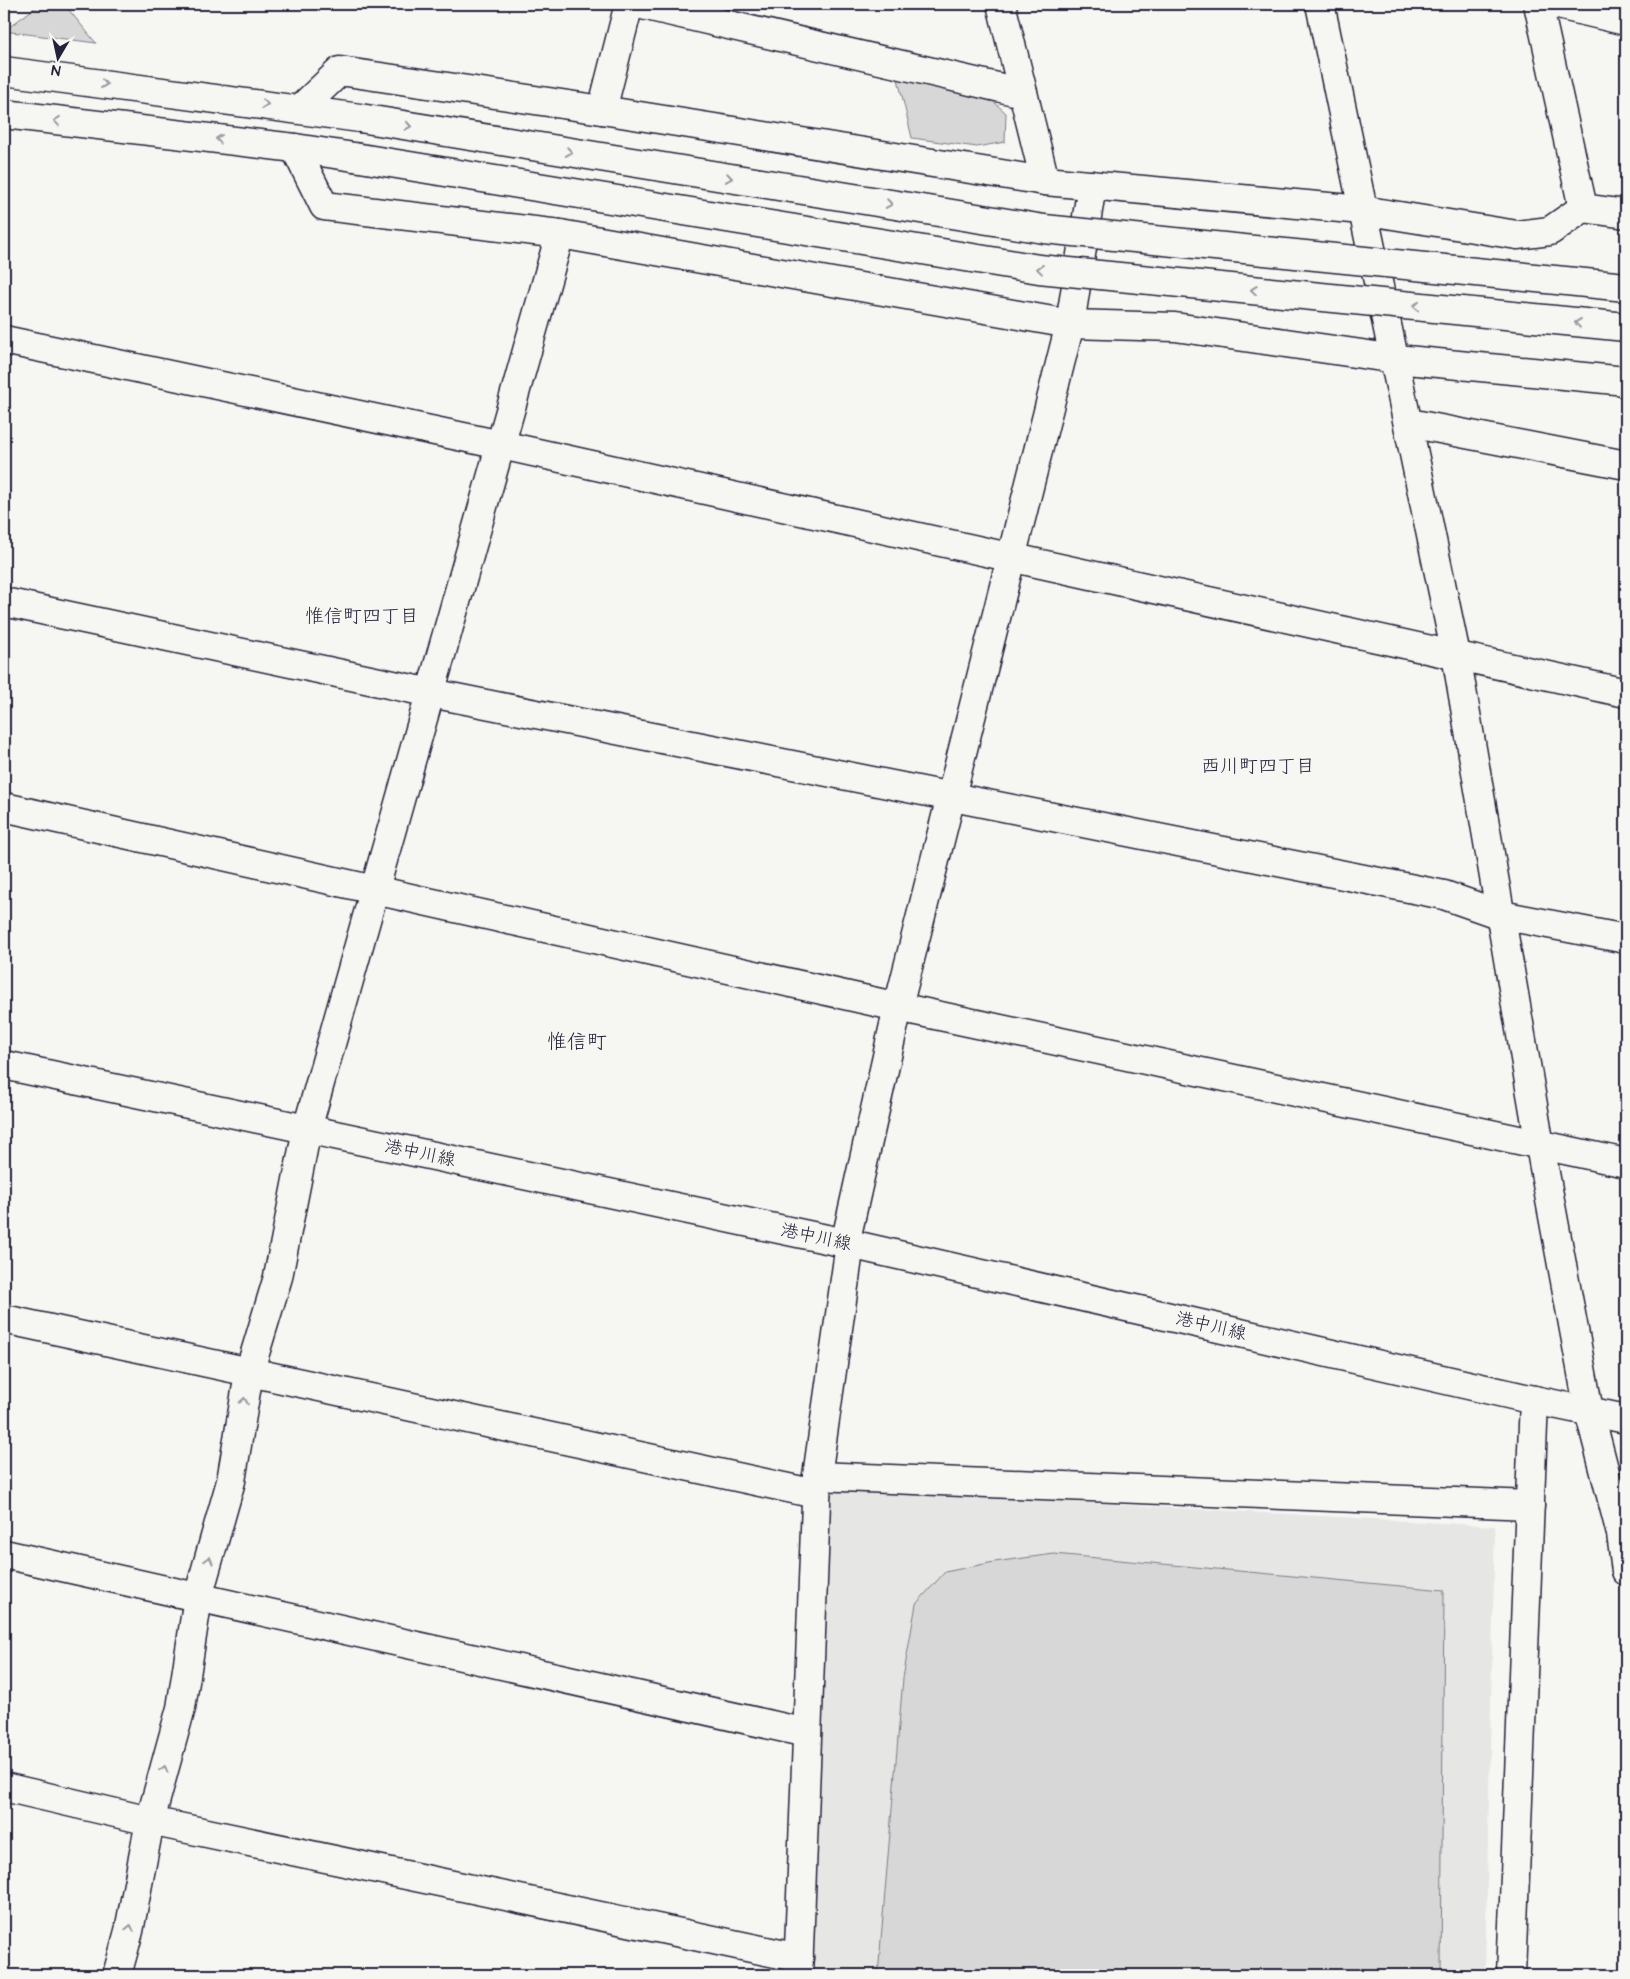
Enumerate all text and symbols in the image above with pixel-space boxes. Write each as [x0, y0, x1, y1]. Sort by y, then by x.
north arrow [32, 32, 82, 82]
text: N [50, 59, 62, 80]
one-way arrow [100, 78, 109, 88]
one-way arrow [262, 98, 270, 109]
one-way arrow [53, 116, 61, 127]
one-way arrow [404, 120, 412, 130]
one-way arrow [214, 134, 222, 145]
one-way arrow [565, 146, 573, 157]
one-way arrow [725, 172, 733, 183]
one-way arrow [885, 199, 894, 209]
one-way arrow [1036, 264, 1044, 275]
one-way arrow [1250, 285, 1258, 296]
one-way arrow [1412, 301, 1420, 312]
one-way arrow [1573, 317, 1581, 328]
district label: 惟信町四丁目 [305, 603, 419, 630]
district label: 西川町四丁目 [1201, 753, 1315, 780]
district label: 惟信町 [547, 1028, 607, 1056]
street label: 港中川線 [382, 1133, 458, 1173]
street label: 港中川線 [778, 1217, 854, 1257]
street label: 港中川線 [1173, 1306, 1249, 1346]
one-way arrow [239, 1397, 249, 1406]
one-way arrow [203, 1556, 213, 1564]
one-way arrow [158, 1765, 169, 1774]
one-way arrow [124, 1924, 135, 1933]

